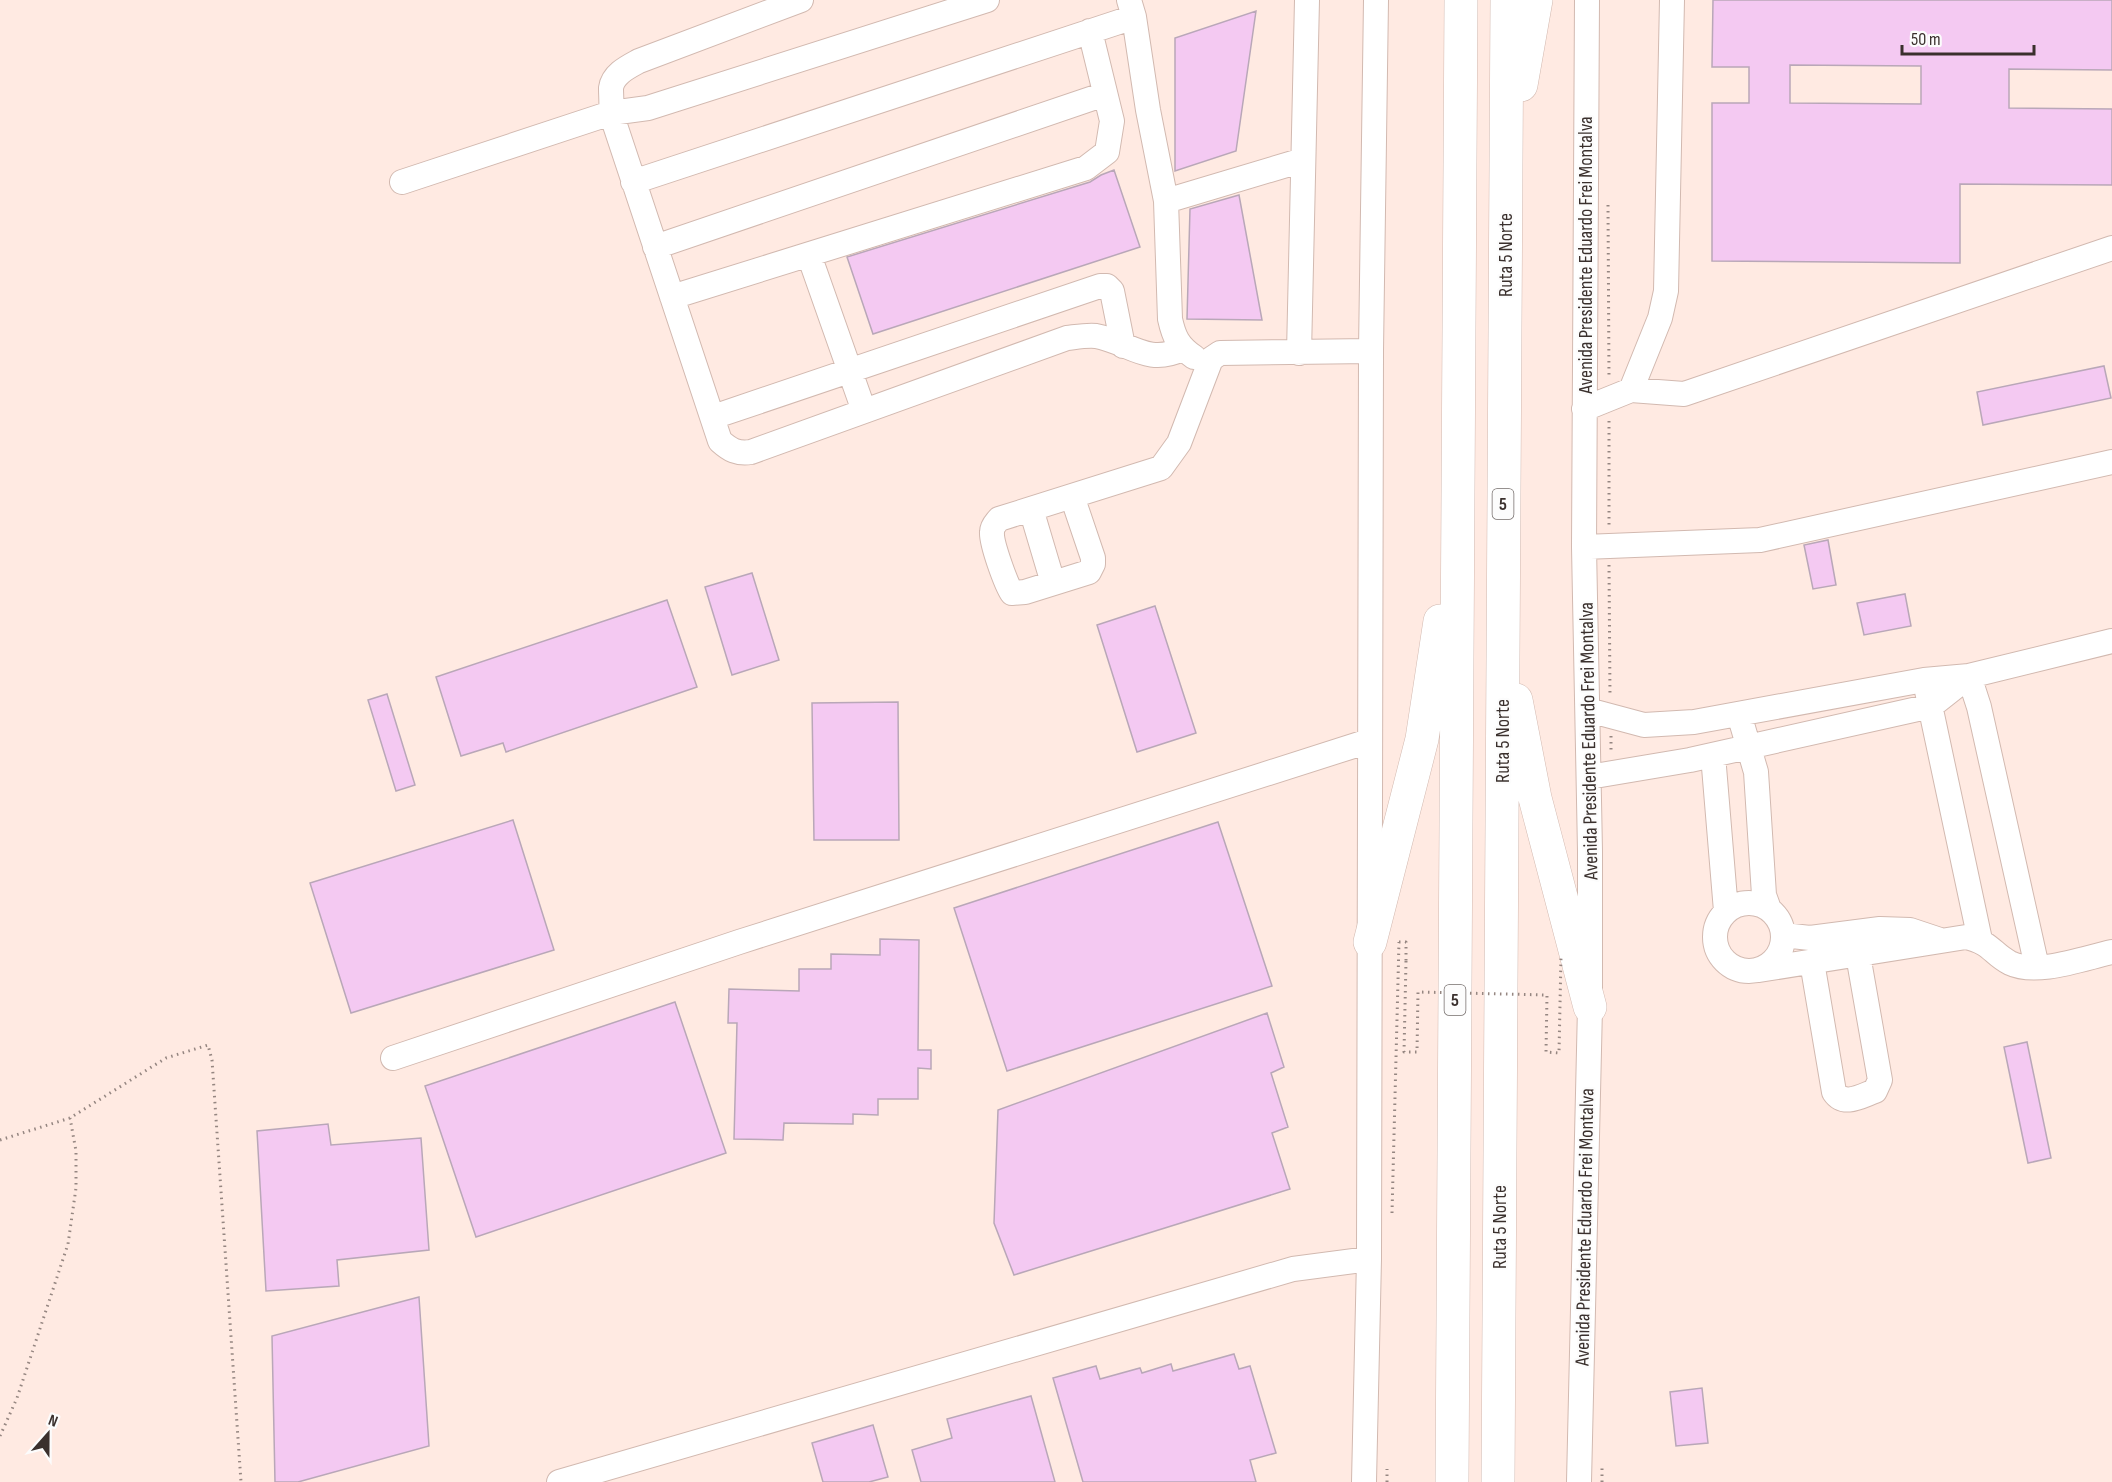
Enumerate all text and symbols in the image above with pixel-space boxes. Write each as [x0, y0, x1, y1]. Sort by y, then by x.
scale bar [1902, 18, 2034, 56]
text: 50 m [1911, 29, 1941, 50]
street label: Avenida Presidente Eduardo Frei Montalva [1574, 116, 1598, 395]
street label: Ruta 5 Norte [1494, 213, 1518, 297]
road number: 5 [1492, 489, 1514, 519]
street label: Avenida Presidente Eduardo Frei Montalva [1575, 602, 1603, 881]
street label: Ruta 5 Norte [1491, 699, 1515, 783]
road number: 5 [1444, 985, 1466, 1015]
street label: Avenida Presidente Eduardo Frei Montalva [1571, 1088, 1599, 1367]
street label: Ruta 5 Norte [1488, 1185, 1512, 1269]
north arrow [18, 1404, 78, 1464]
text: N [45, 1411, 60, 1432]

